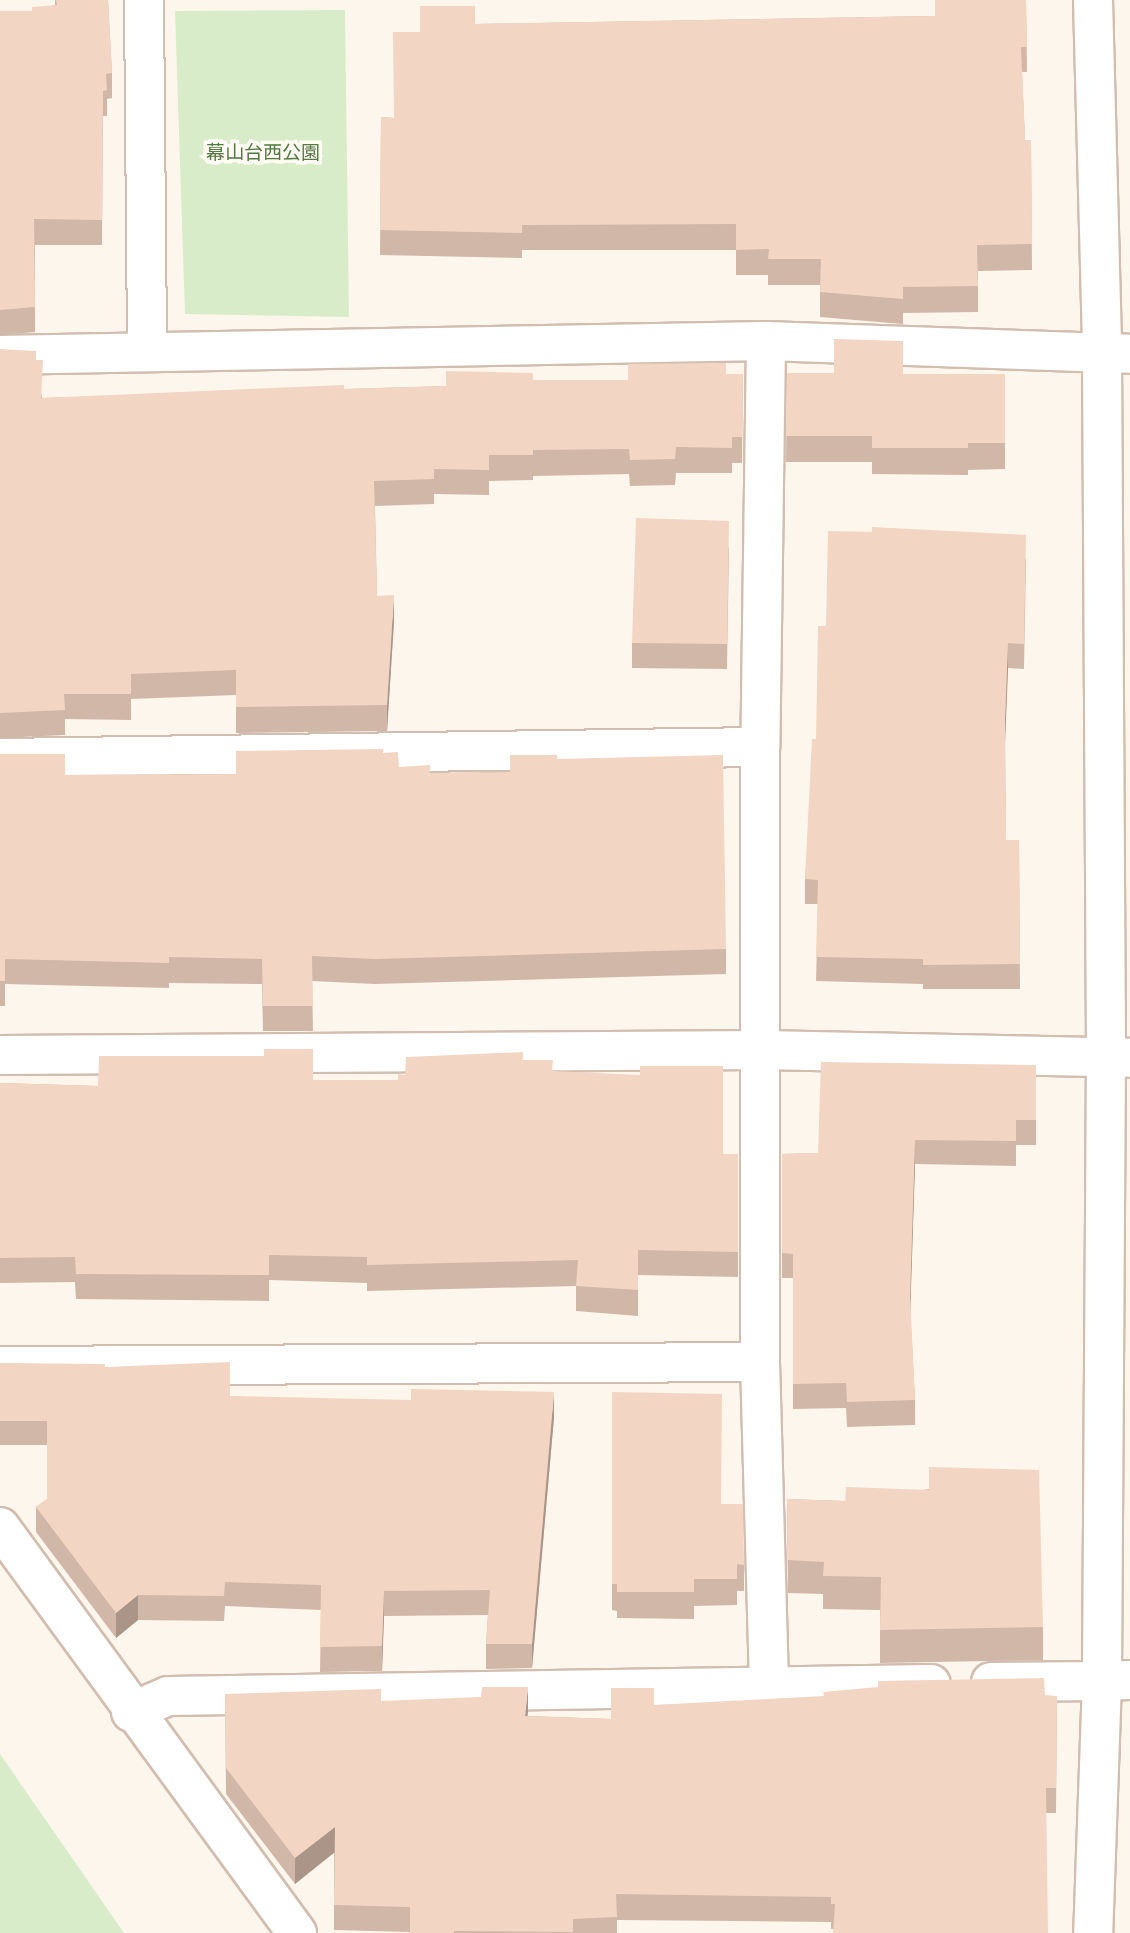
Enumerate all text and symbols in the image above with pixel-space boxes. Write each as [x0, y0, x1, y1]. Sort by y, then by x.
park label: 幕山台西公園 [206, 142, 320, 164]

